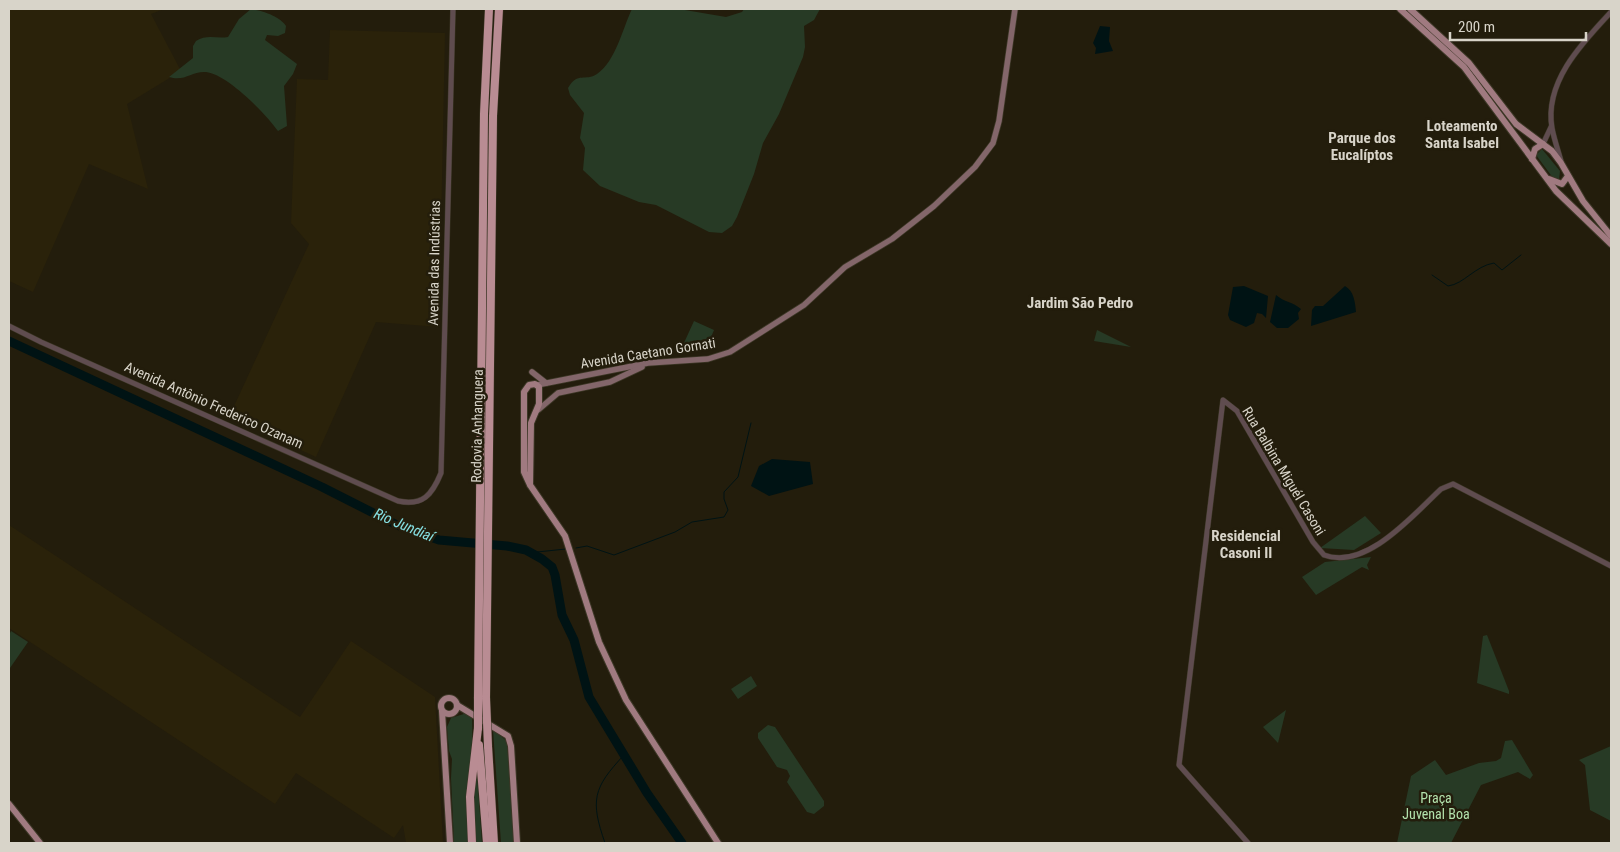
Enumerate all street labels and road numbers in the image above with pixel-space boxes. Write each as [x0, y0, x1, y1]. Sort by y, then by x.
street label: Avenida das Indústrias [425, 200, 443, 326]
street label: Avenida Caetano Gornati [579, 334, 717, 372]
street label: Avenida Antônio Frederico Ozanam [122, 358, 306, 452]
street label: Rodovia Anhanguera [468, 369, 486, 483]
street label: Rua Balbina Miguél Casoni [1239, 404, 1329, 538]

